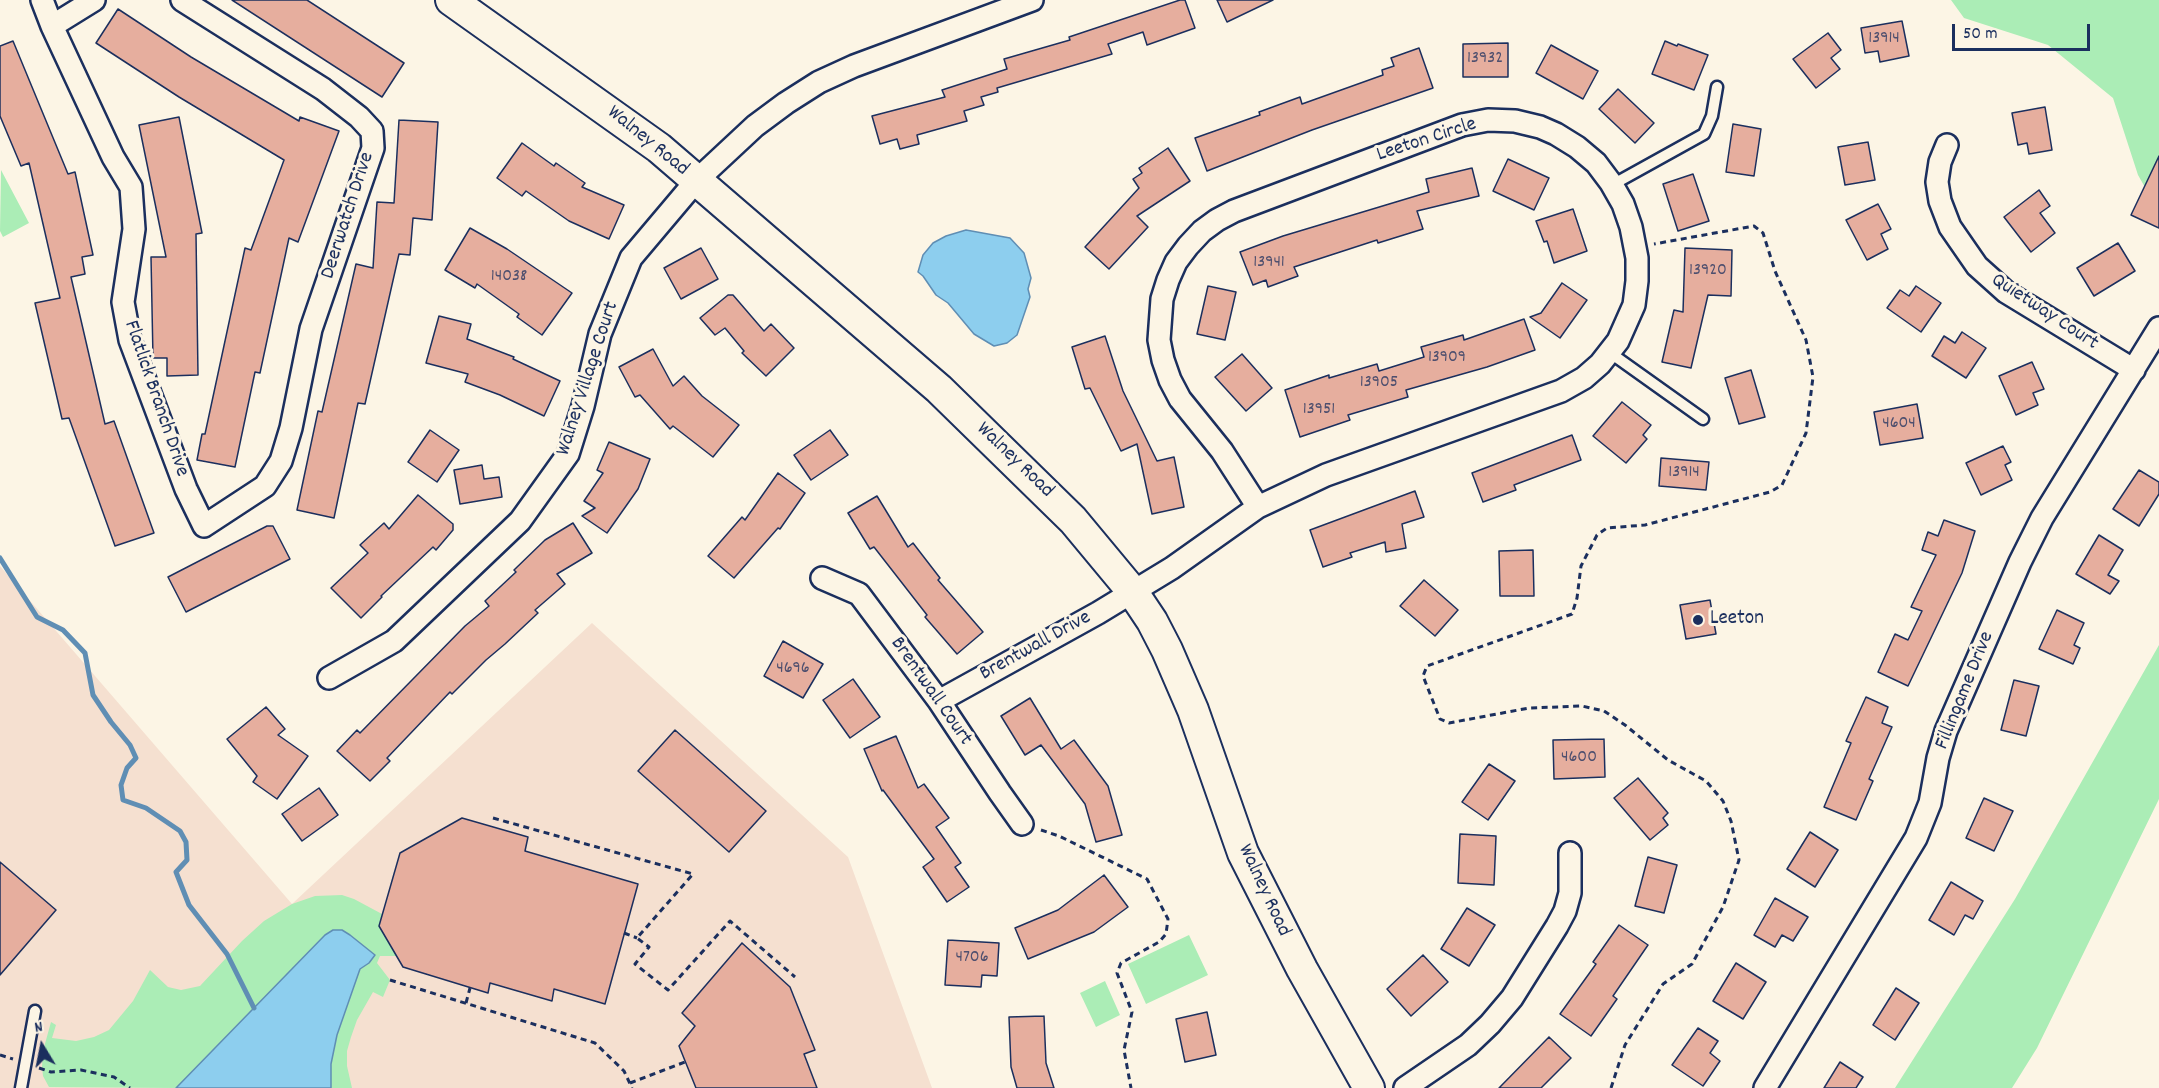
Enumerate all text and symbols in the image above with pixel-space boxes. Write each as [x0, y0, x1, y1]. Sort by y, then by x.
scale bar [1955, 12, 2093, 50]
text: 50 m [1963, 22, 1998, 47]
house number: 13914 [1868, 29, 1900, 51]
house number: 13932 [1467, 49, 1503, 71]
street label: Walney Road [601, 101, 693, 183]
street label: Leeton Circle [1374, 113, 1480, 169]
street label: Deerwatch Drive [317, 150, 381, 282]
house number: 13941 [1253, 253, 1285, 275]
house number: 13920 [1689, 261, 1727, 283]
house number: 14038 [491, 267, 527, 289]
street label: Quietway Court [1986, 269, 2102, 357]
street label: Walney Village Court [552, 299, 626, 459]
street label: Flatlick Branch Drive [117, 318, 193, 480]
house number: 13909 [1428, 348, 1466, 370]
house number: 13905 [1360, 373, 1398, 395]
house number: 13951 [1303, 400, 1335, 422]
house number: 4604 [1882, 414, 1916, 436]
street label: Walney Road [970, 418, 1058, 504]
house number: 13914 [1668, 463, 1700, 485]
street label: Brentwall Drive [976, 606, 1096, 688]
place label: Leeton [1710, 607, 1764, 633]
marker: Leeton [1691, 613, 1705, 627]
street label: Fillingame Drive [1931, 628, 2001, 754]
street label: Brentwall Court [883, 633, 977, 751]
house number: 4696 [776, 659, 810, 681]
house number: 4600 [1561, 748, 1597, 770]
street label: Walney Road [1231, 841, 1295, 941]
house number: 4706 [956, 948, 988, 970]
north arrow [12, 1016, 72, 1076]
text: N [33, 1016, 45, 1040]

